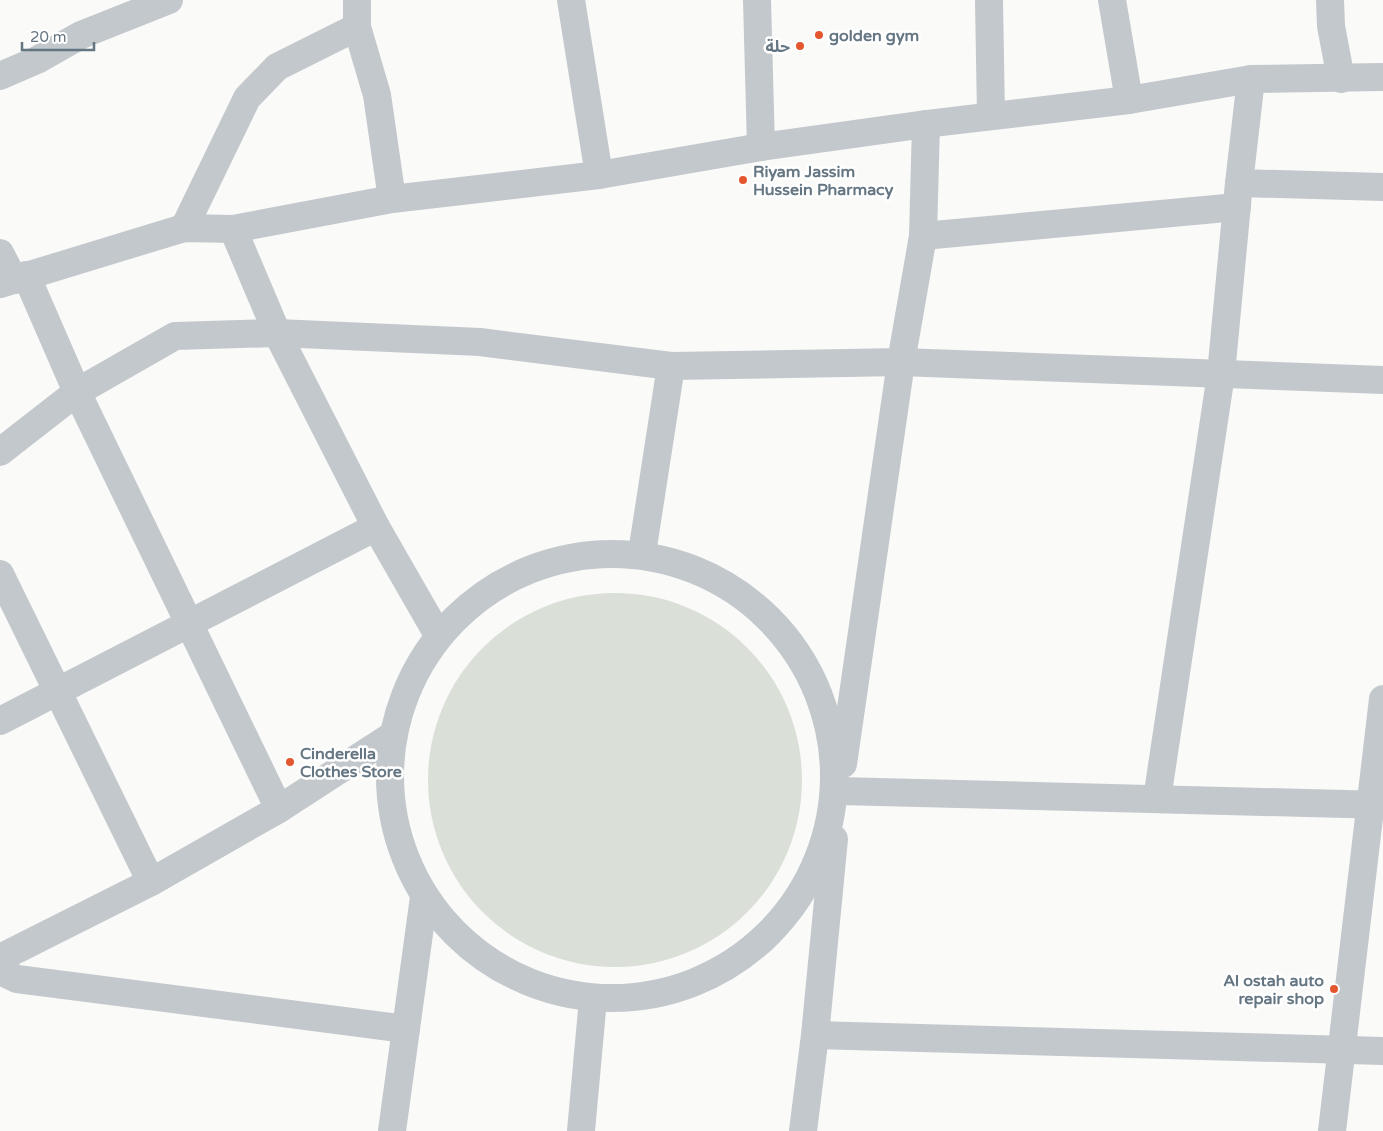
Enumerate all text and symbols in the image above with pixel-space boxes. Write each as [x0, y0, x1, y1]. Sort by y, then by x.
scale bar [22, 20, 95, 52]
place label: golden gym [829, 26, 919, 46]
text: 20 m [30, 28, 67, 46]
marker: golden gym [813, 29, 825, 41]
place label: حلة [766, 37, 790, 57]
marker: حلة [794, 40, 806, 52]
place label: Riyam Jassim Hussein Pharmacy [753, 162, 894, 200]
marker: Riyam Jassim Hussein Pharmacy [737, 174, 749, 186]
place label: Cinderella Clothes Store [300, 744, 402, 782]
marker: Cinderella Clothes Store [284, 756, 296, 768]
place label: Al ostah auto repair shop [1223, 971, 1324, 1009]
marker: Al ostah auto repair shop [1328, 983, 1340, 995]

